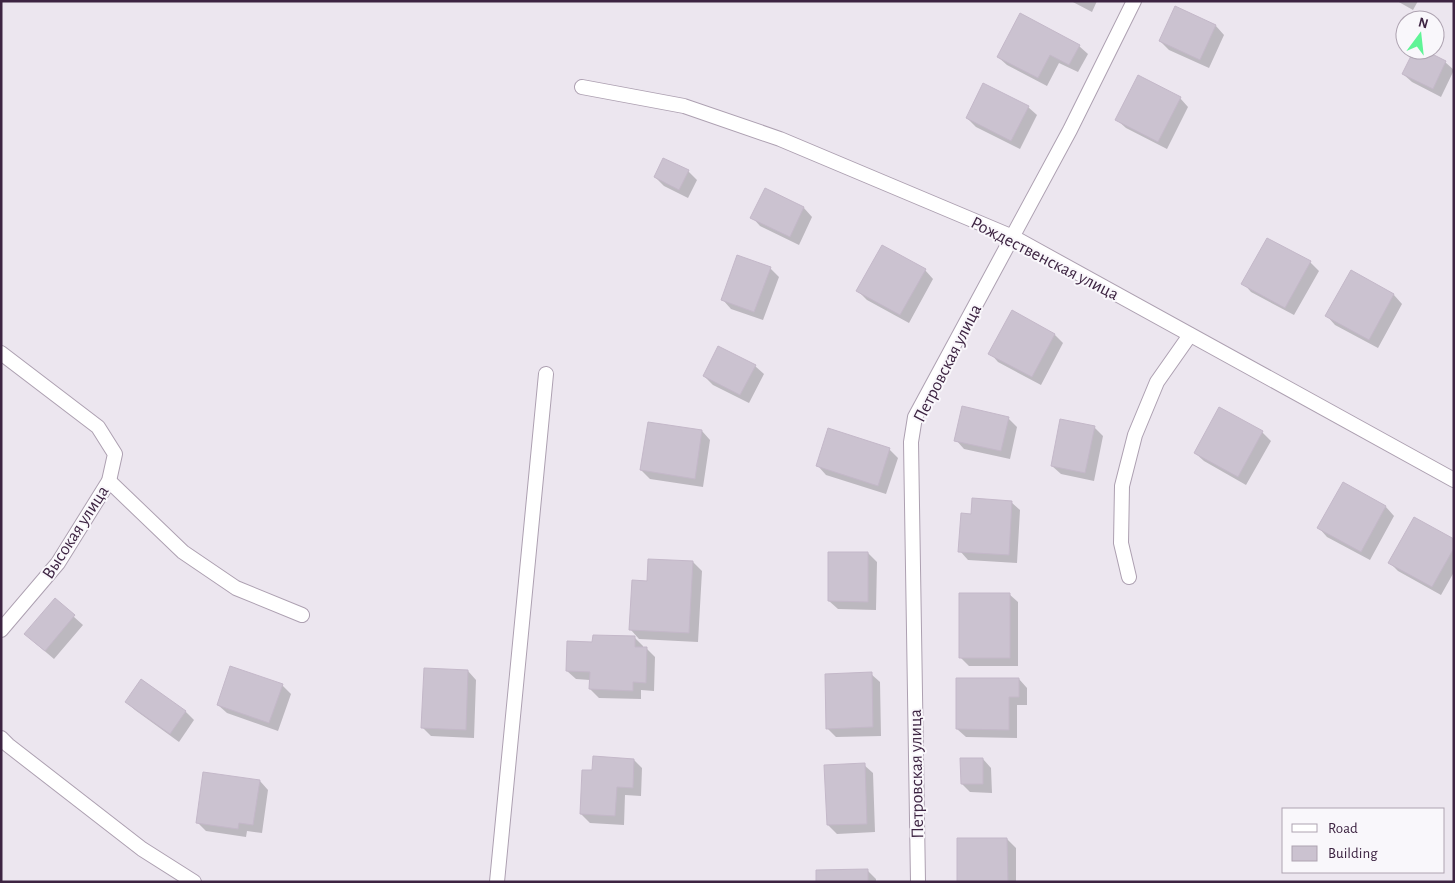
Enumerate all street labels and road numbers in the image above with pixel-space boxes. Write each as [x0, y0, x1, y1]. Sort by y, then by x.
street label: Рождественская улица [968, 214, 1121, 304]
street label: Петровская улица [910, 302, 985, 425]
street label: Высокая улица [39, 483, 113, 582]
street label: Петровская улица [907, 709, 927, 839]

